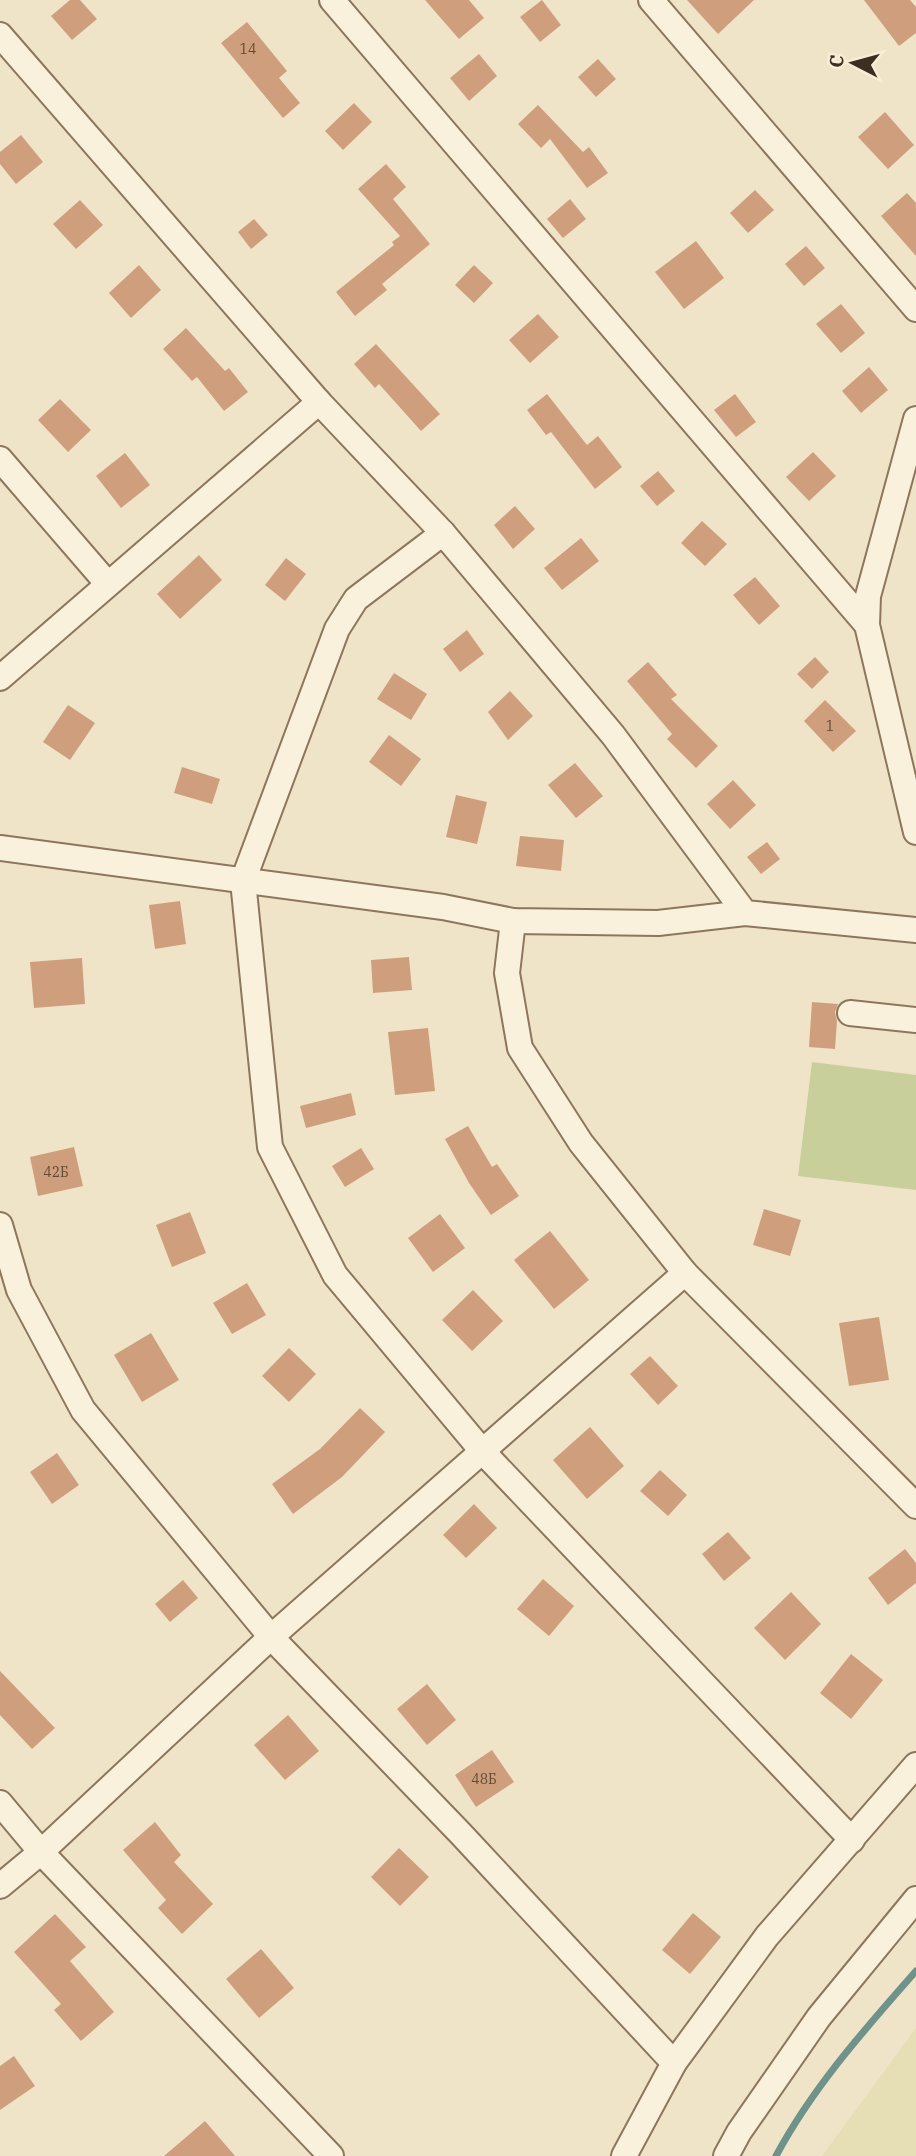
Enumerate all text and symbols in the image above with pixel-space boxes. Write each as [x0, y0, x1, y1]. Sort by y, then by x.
north arrow [818, 28, 888, 98]
house number: 14 [240, 40, 256, 58]
text: С [823, 54, 849, 69]
house number: 1 [826, 717, 834, 735]
house number: 42Б [43, 1163, 69, 1181]
house number: 48Б [471, 1770, 497, 1788]

